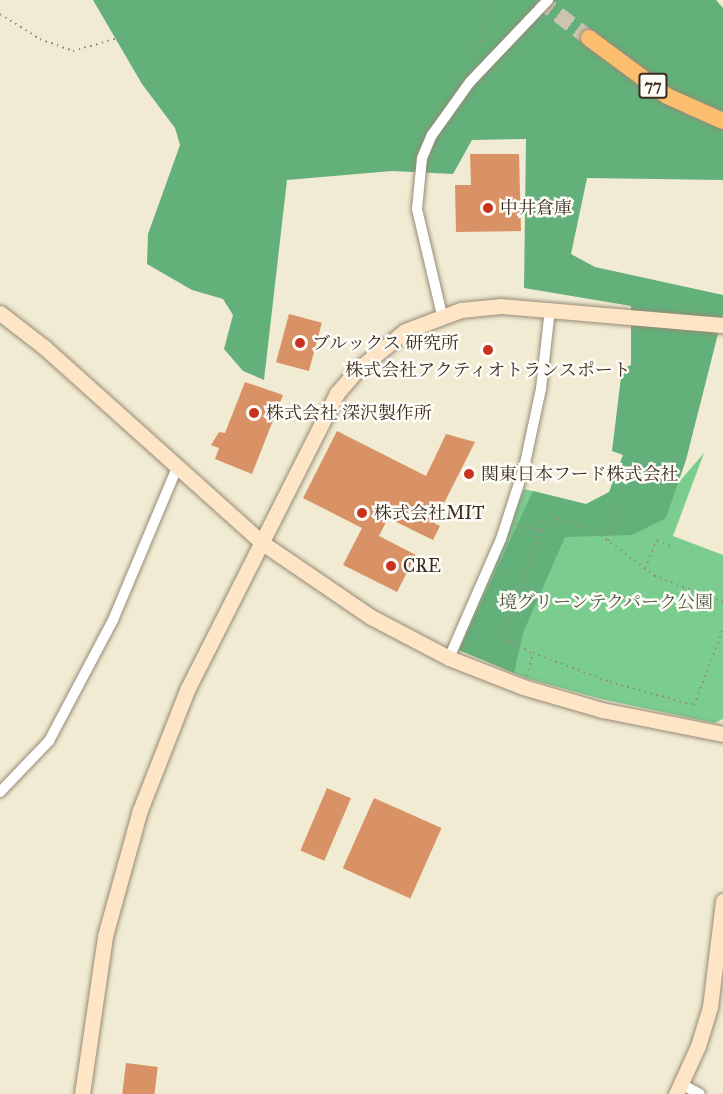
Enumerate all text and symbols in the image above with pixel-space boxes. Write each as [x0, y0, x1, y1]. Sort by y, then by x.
road number: 77 [638, 73, 668, 99]
place label: 中井倉庫 [500, 197, 572, 219]
marker: 中井倉庫 [481, 201, 495, 215]
place label: ブルックス 研究所 [312, 332, 460, 354]
marker: ブルックス 研究所 [293, 336, 307, 350]
marker: 株式会社アクティオトランスポート [481, 343, 495, 357]
place label: 株式会社アクティオトランスポート [344, 359, 632, 381]
place label: 株式会社 深沢製作所 [266, 402, 432, 424]
marker: 株式会社 深沢製作所 [247, 406, 261, 420]
place label: 関東日本フード株式会社 [481, 463, 678, 485]
marker: 関東日本フード株式会社 [462, 467, 476, 481]
place label: 株式会社MIT [374, 502, 485, 524]
marker: 株式会社MIT [355, 506, 369, 520]
place label: CRE [403, 555, 441, 577]
marker: CRE [384, 559, 398, 573]
park label: 境グリーンテクパーク公園 [498, 591, 714, 613]

